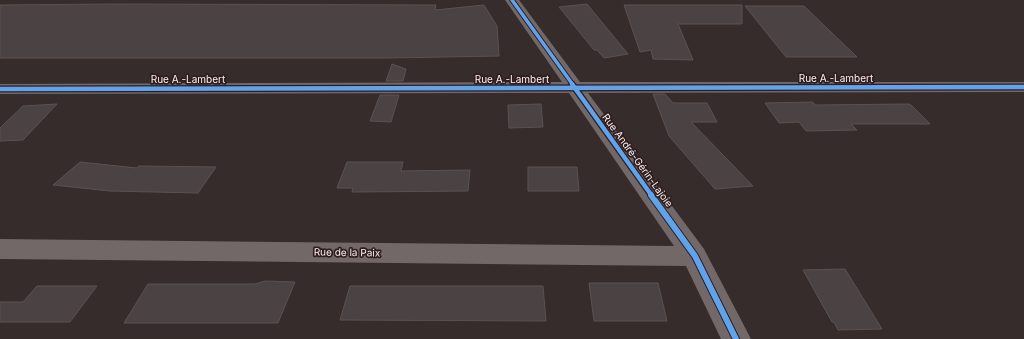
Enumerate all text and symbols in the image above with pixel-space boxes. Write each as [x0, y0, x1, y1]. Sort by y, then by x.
street label: Rue A.-Lambert [799, 72, 874, 84]
street label: Rue A.-Lambert [151, 73, 226, 85]
street label: Rue A.-Lambert [475, 73, 550, 85]
street label: Rue André-Gérin-Lajoie [600, 111, 676, 209]
street label: Rue de la Paix [314, 245, 381, 259]

